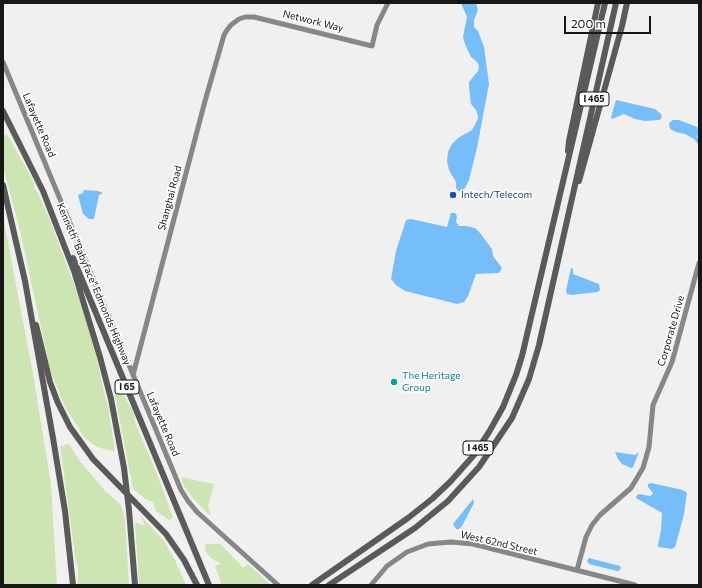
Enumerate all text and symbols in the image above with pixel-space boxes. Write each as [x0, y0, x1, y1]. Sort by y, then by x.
street label: Network Way [281, 8, 345, 34]
scale bar [566, 8, 653, 34]
text: 200 m [571, 16, 606, 30]
street label: Lafayette Road [20, 91, 58, 159]
road number: I 465 [579, 92, 609, 106]
street label: Shanghai Road [156, 164, 184, 232]
place label: Intech/Telecom [461, 189, 532, 201]
marker: Intech/Telecom [448, 190, 458, 200]
street label: Kenneth "Babyface" Edmonds Highway [54, 201, 134, 367]
street label: Corporate Drive [655, 294, 687, 368]
place label: The Heritage Group [402, 370, 461, 394]
marker: The Heritage Group [389, 377, 399, 387]
road number: I 65 [115, 380, 139, 394]
street label: Lafayette Road [144, 390, 182, 458]
road number: I 465 [463, 441, 493, 455]
street label: West 62nd Street [459, 528, 539, 558]

